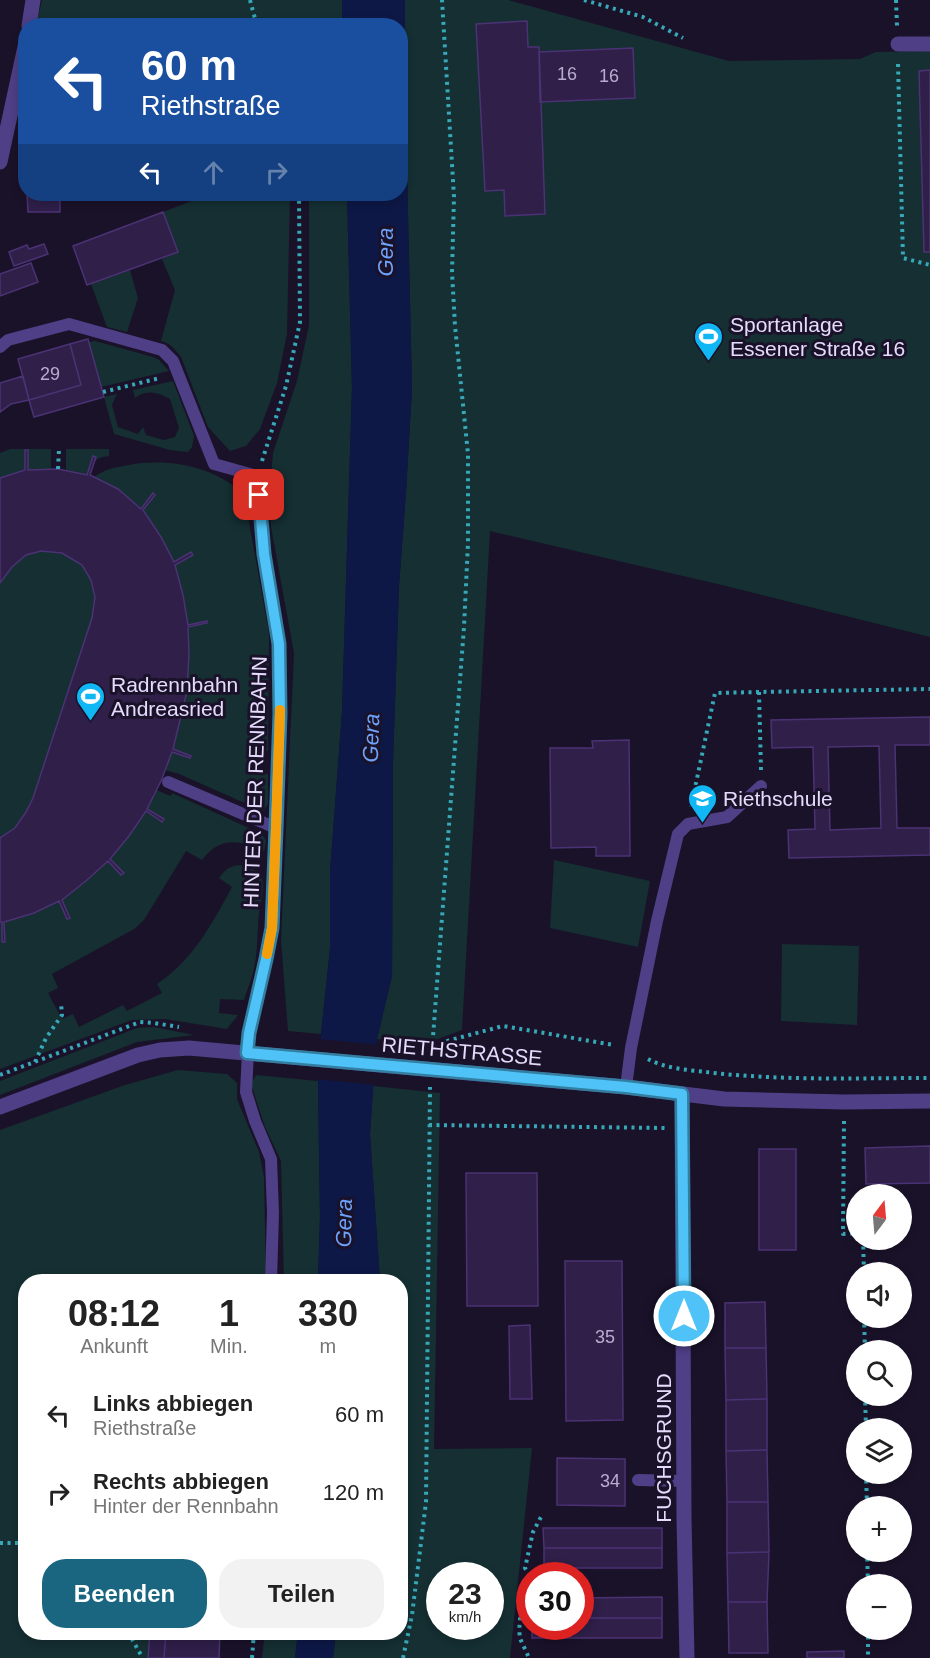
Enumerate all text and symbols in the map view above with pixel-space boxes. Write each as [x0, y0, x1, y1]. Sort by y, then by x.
icon: left [42, 42, 120, 120]
text: 60 m [141, 42, 237, 89]
house number: 16 [557, 64, 577, 84]
house number: 16 [599, 66, 619, 86]
text: Riethstraße [141, 91, 281, 121]
icon: left [134, 156, 167, 189]
icon: ahead [197, 156, 230, 189]
icon: right [260, 156, 293, 189]
water label: Gera [373, 228, 398, 276]
place label: Sportanlage Essener Straße 16 [730, 313, 905, 360]
sports icon: Sportanlage Essener Straße 16 [693, 320, 725, 362]
house number: 29 [40, 364, 60, 384]
pin [233, 469, 284, 520]
icon: arrive [242, 478, 275, 511]
street label: HINTER DER RENNBAHN [239, 656, 271, 908]
place label: Radrennbahn Andreasried [111, 673, 238, 720]
sports icon: Radrennbahn Andreasried [74, 680, 106, 722]
water label: Gera [358, 713, 384, 763]
school or university icon: Riethschule [686, 782, 718, 824]
place label: Riethschule [723, 787, 833, 810]
street label: RIETHSTRASSE [381, 1033, 543, 1069]
north arrow [846, 1184, 912, 1250]
map controls [846, 1184, 912, 1640]
water label: Gera [331, 1198, 357, 1248]
button: sound [846, 1262, 912, 1328]
position arrow [652, 1284, 716, 1348]
text: 08:12 [68, 1293, 160, 1334]
text: 1 [219, 1293, 239, 1334]
text: 330 [298, 1293, 358, 1334]
house number: 35 [595, 1327, 615, 1347]
text: Ankunft [80, 1335, 148, 1357]
text: Min. [210, 1335, 248, 1357]
text: m [320, 1335, 336, 1357]
button: search [846, 1340, 912, 1406]
street label: FUCHSGRUND [652, 1373, 675, 1523]
text: Links abbiegen [93, 1391, 253, 1416]
icon: left [42, 1399, 75, 1432]
text: 60 m [335, 1402, 384, 1427]
text: Riethstraße [93, 1417, 196, 1439]
button: layers [846, 1418, 912, 1484]
text: Rechts abbiegen [93, 1469, 269, 1494]
house number: 34 [600, 1471, 620, 1491]
icon: right [42, 1477, 75, 1510]
text: 120 m [323, 1480, 384, 1505]
text: Hinter der Rennbahn [93, 1495, 279, 1517]
button: + [846, 1496, 912, 1562]
button: Beenden [42, 1559, 207, 1628]
button: Teilen [219, 1559, 384, 1628]
speed limit sign: 30 [516, 1562, 594, 1640]
button: − [846, 1574, 912, 1640]
text: 23 [448, 1577, 482, 1610]
text: km/h [449, 1608, 481, 1625]

